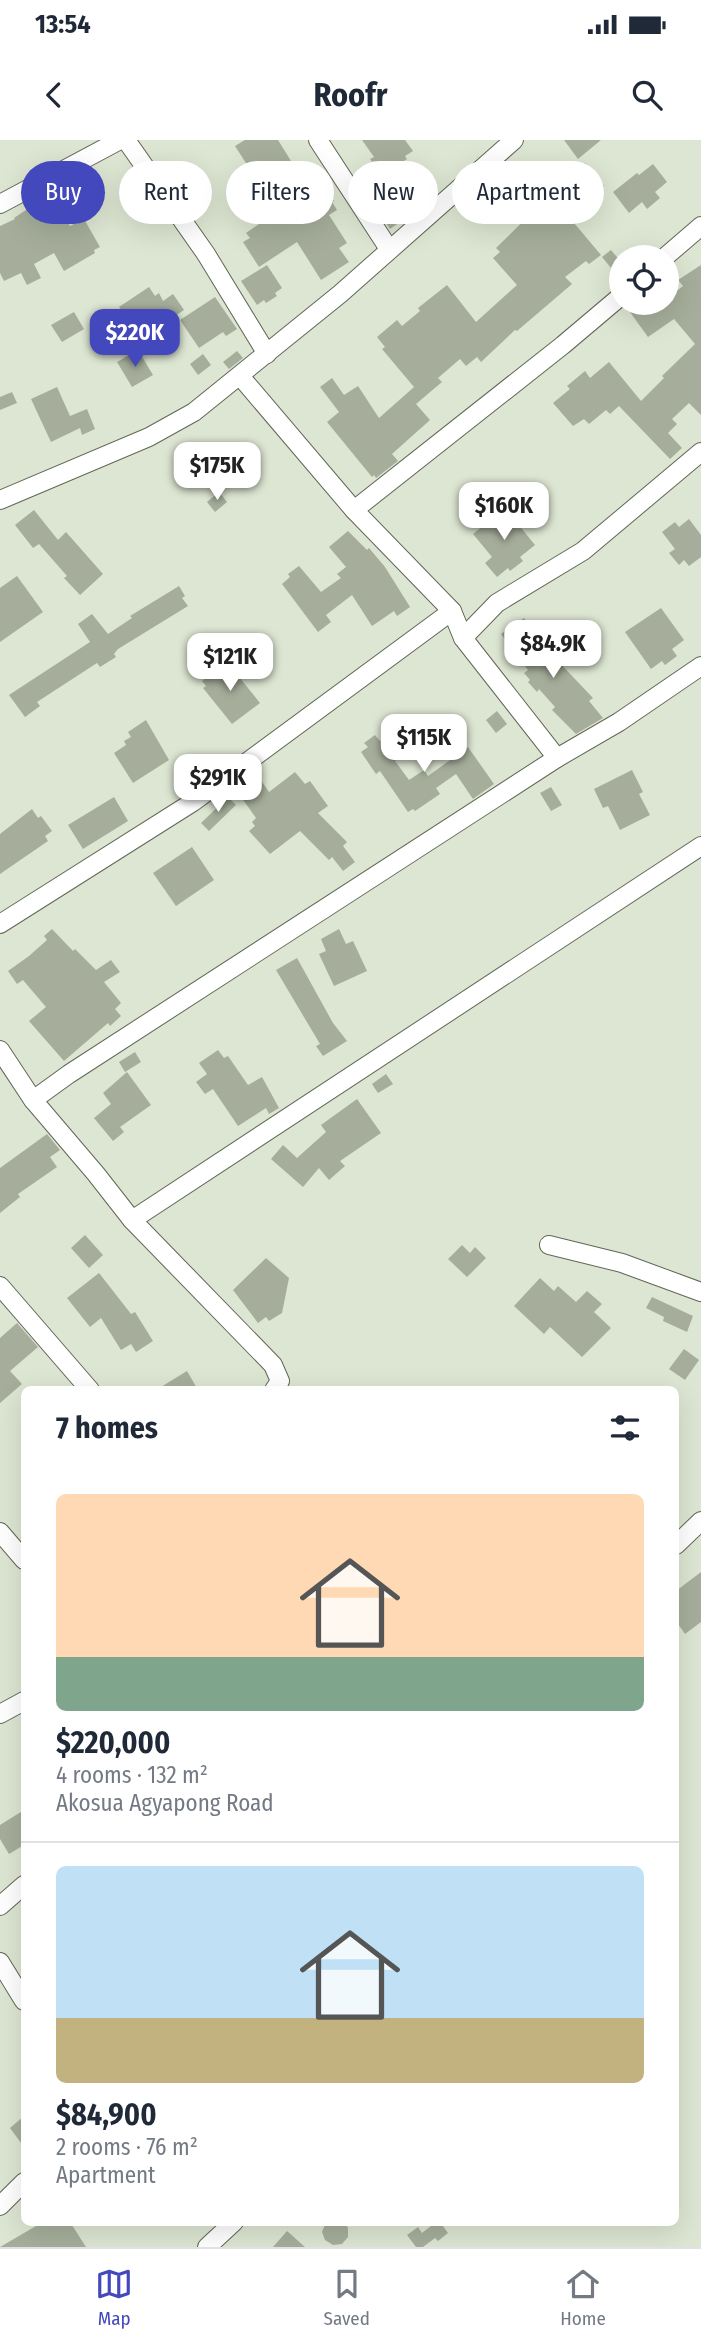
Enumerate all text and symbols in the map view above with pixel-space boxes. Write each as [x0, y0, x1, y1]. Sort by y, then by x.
text: 13:54 [35, 9, 91, 40]
icon: back [35, 76, 73, 114]
text: Roofr [314, 76, 387, 114]
icon: search [628, 76, 666, 114]
chip: Buy [21, 161, 105, 224]
chip: Rent [119, 161, 212, 224]
chip: Filters [226, 161, 334, 224]
chip: New [348, 161, 438, 224]
chip: Apartment [452, 161, 604, 224]
map controls [609, 245, 679, 315]
button: locate [609, 245, 679, 315]
pin: $220K [86, 310, 184, 369]
text: $220K [106, 318, 164, 346]
pin: $175K [168, 442, 266, 502]
text: $175K [190, 451, 244, 479]
pin: $160K [455, 482, 553, 542]
text: $160K [475, 491, 533, 519]
pin: $84.9K [496, 620, 610, 680]
text: $84.9K [520, 629, 586, 657]
pin: $121K [181, 634, 279, 693]
text: $121K [203, 642, 257, 670]
pin: $115K [375, 714, 473, 774]
text: $115K [397, 723, 451, 751]
pin: $291K [169, 754, 267, 814]
text: $291K [190, 763, 246, 791]
icon: filters [606, 1409, 644, 1447]
text: 7 homes [56, 1410, 158, 1446]
icon: home [287, 1540, 413, 1666]
text: $220,000 [56, 1725, 170, 1761]
text: 4 rooms · 132 m² [56, 1761, 208, 1789]
text: Akosua Agyapong Road [56, 1789, 274, 1817]
icon: home [287, 1912, 413, 2038]
text: $84,900 [56, 2097, 157, 2133]
text: 2 rooms · 76 m² [56, 2133, 198, 2161]
text: Apartment [56, 2161, 156, 2189]
tab: Map [95, 2265, 133, 2330]
tab: Saved [324, 2265, 370, 2330]
tab: Home [560, 2265, 606, 2330]

